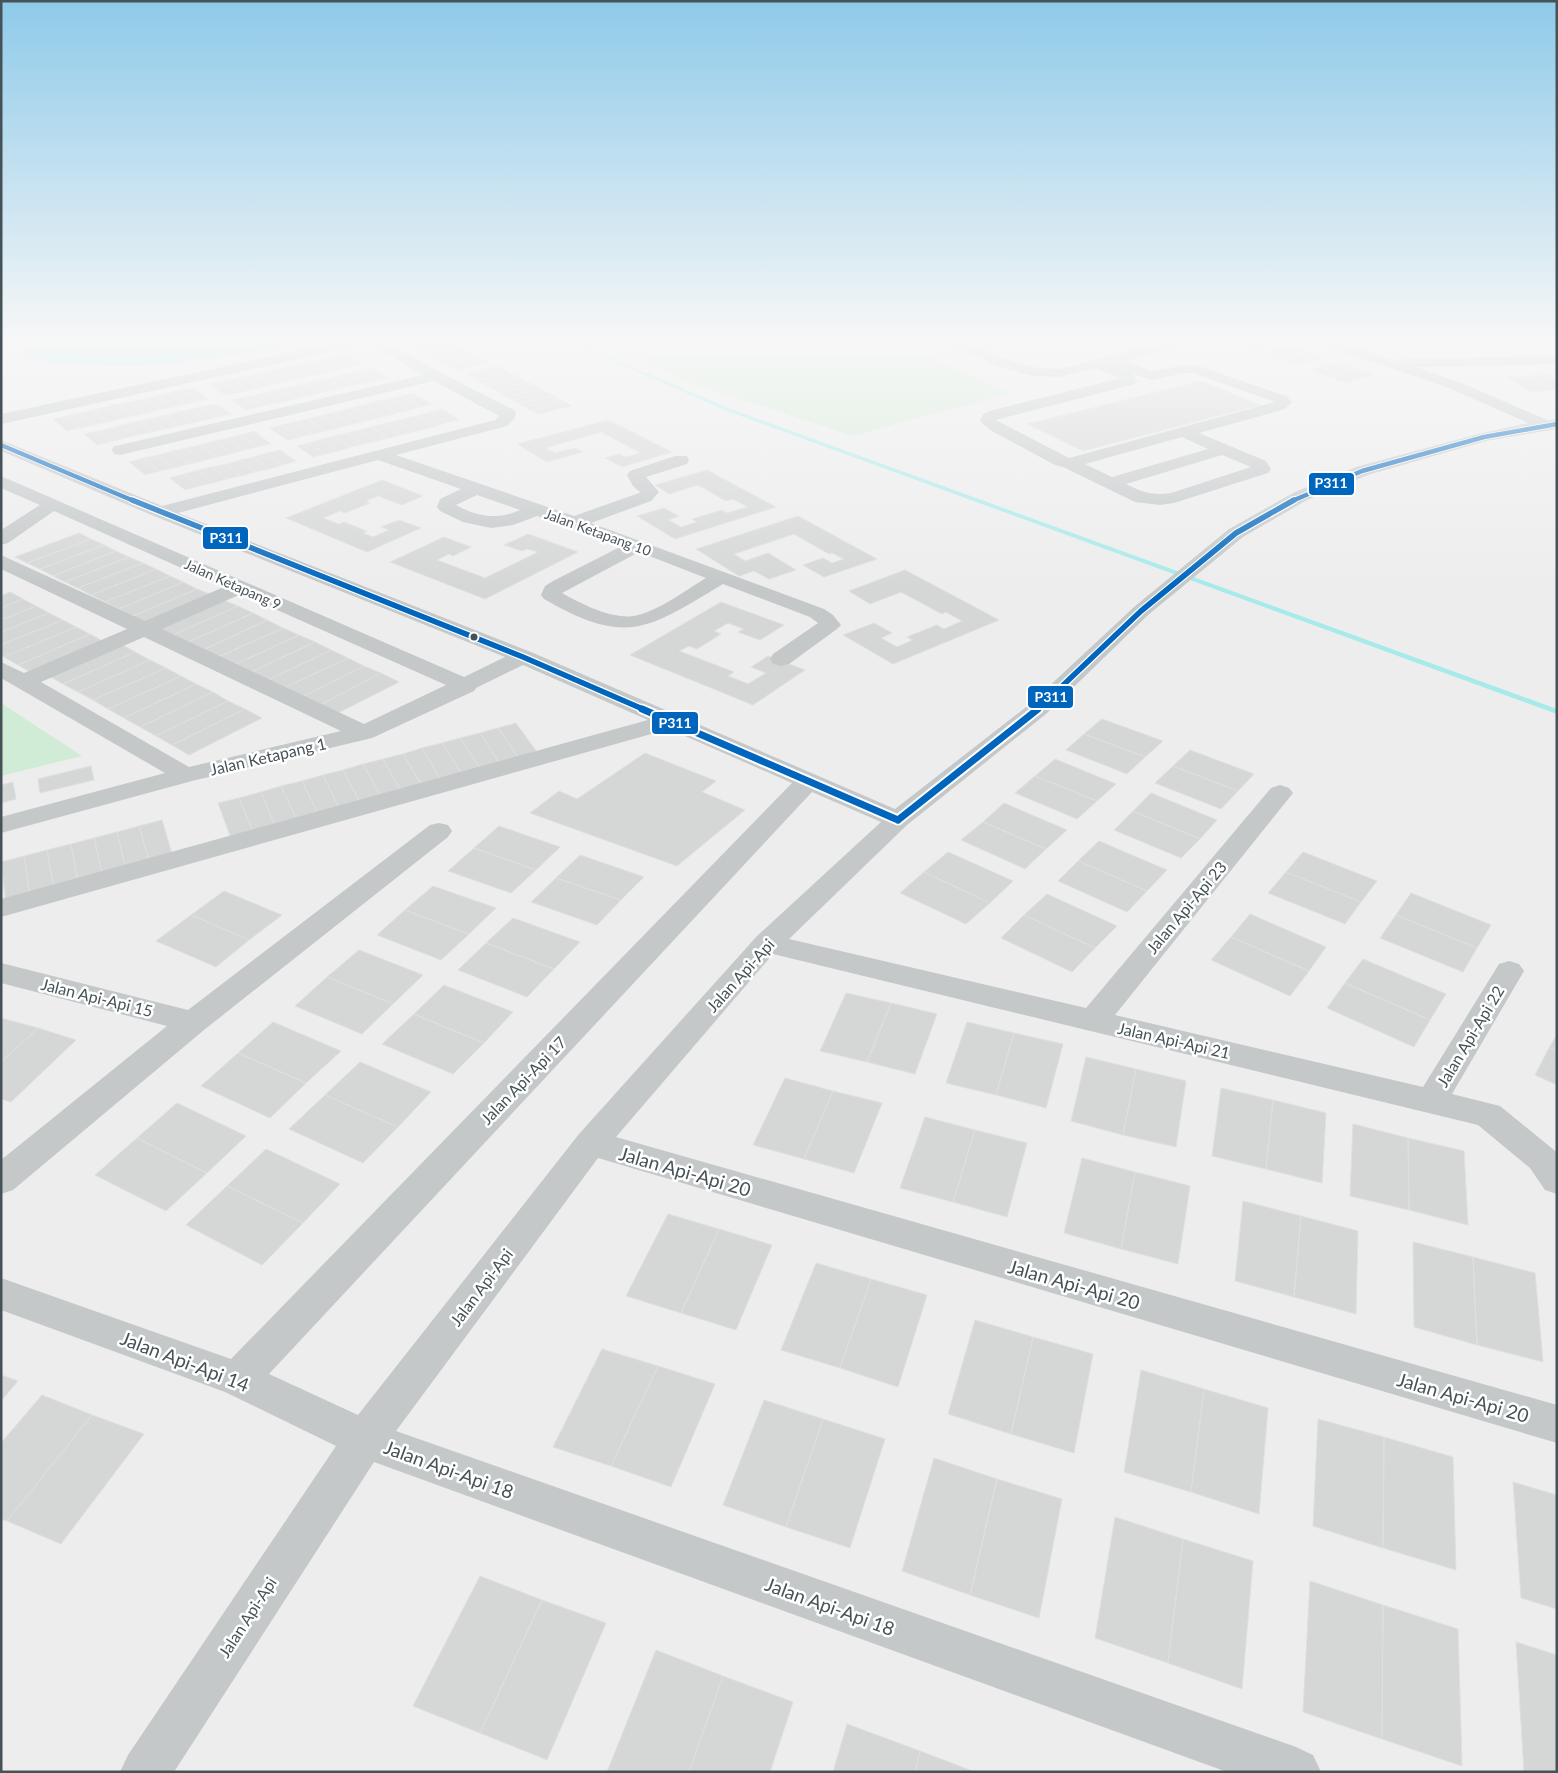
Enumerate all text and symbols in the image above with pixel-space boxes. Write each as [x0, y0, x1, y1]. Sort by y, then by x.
line badge: P311 [1308, 472, 1355, 496]
text: P311 [1314, 474, 1348, 491]
street label: Jalan Ketapang 10 [542, 505, 654, 559]
line badge: P311 [202, 526, 249, 550]
text: P311 [209, 529, 243, 546]
street label: Jalan Ketapang 9 [182, 555, 284, 613]
unlabelled marker [469, 632, 479, 642]
line badge: P311 [1027, 685, 1074, 709]
text: P311 [1034, 688, 1068, 705]
line badge: P311 [651, 711, 699, 735]
text: P311 [658, 714, 692, 731]
street label: Jalan Ketapang 1 [208, 733, 328, 779]
street label: Jalan Api-Api 23 [1142, 857, 1230, 957]
street label: Jalan Api-Api [702, 935, 778, 1015]
street label: Jalan Api-Api 15 [39, 974, 155, 1020]
street label: Jalan Api-Api 22 [1432, 982, 1508, 1090]
street label: Jalan Api-Api 21 [1116, 1018, 1232, 1062]
street label: Jalan Api-Api 17 [476, 1032, 570, 1128]
street label: Jalan Api-Api 20 [617, 1141, 753, 1201]
street label: Jalan Api-Api [446, 1245, 516, 1329]
street label: Jalan Api-Api 20 [1006, 1254, 1142, 1314]
street label: Jalan Api-Api 14 [117, 1326, 253, 1396]
street label: Jalan Api-Api 20 [1395, 1367, 1531, 1427]
street label: Jalan Api-Api 18 [381, 1435, 517, 1503]
street label: Jalan Api-Api 18 [762, 1572, 898, 1640]
street label: Jalan Api-Api [214, 1573, 280, 1661]

